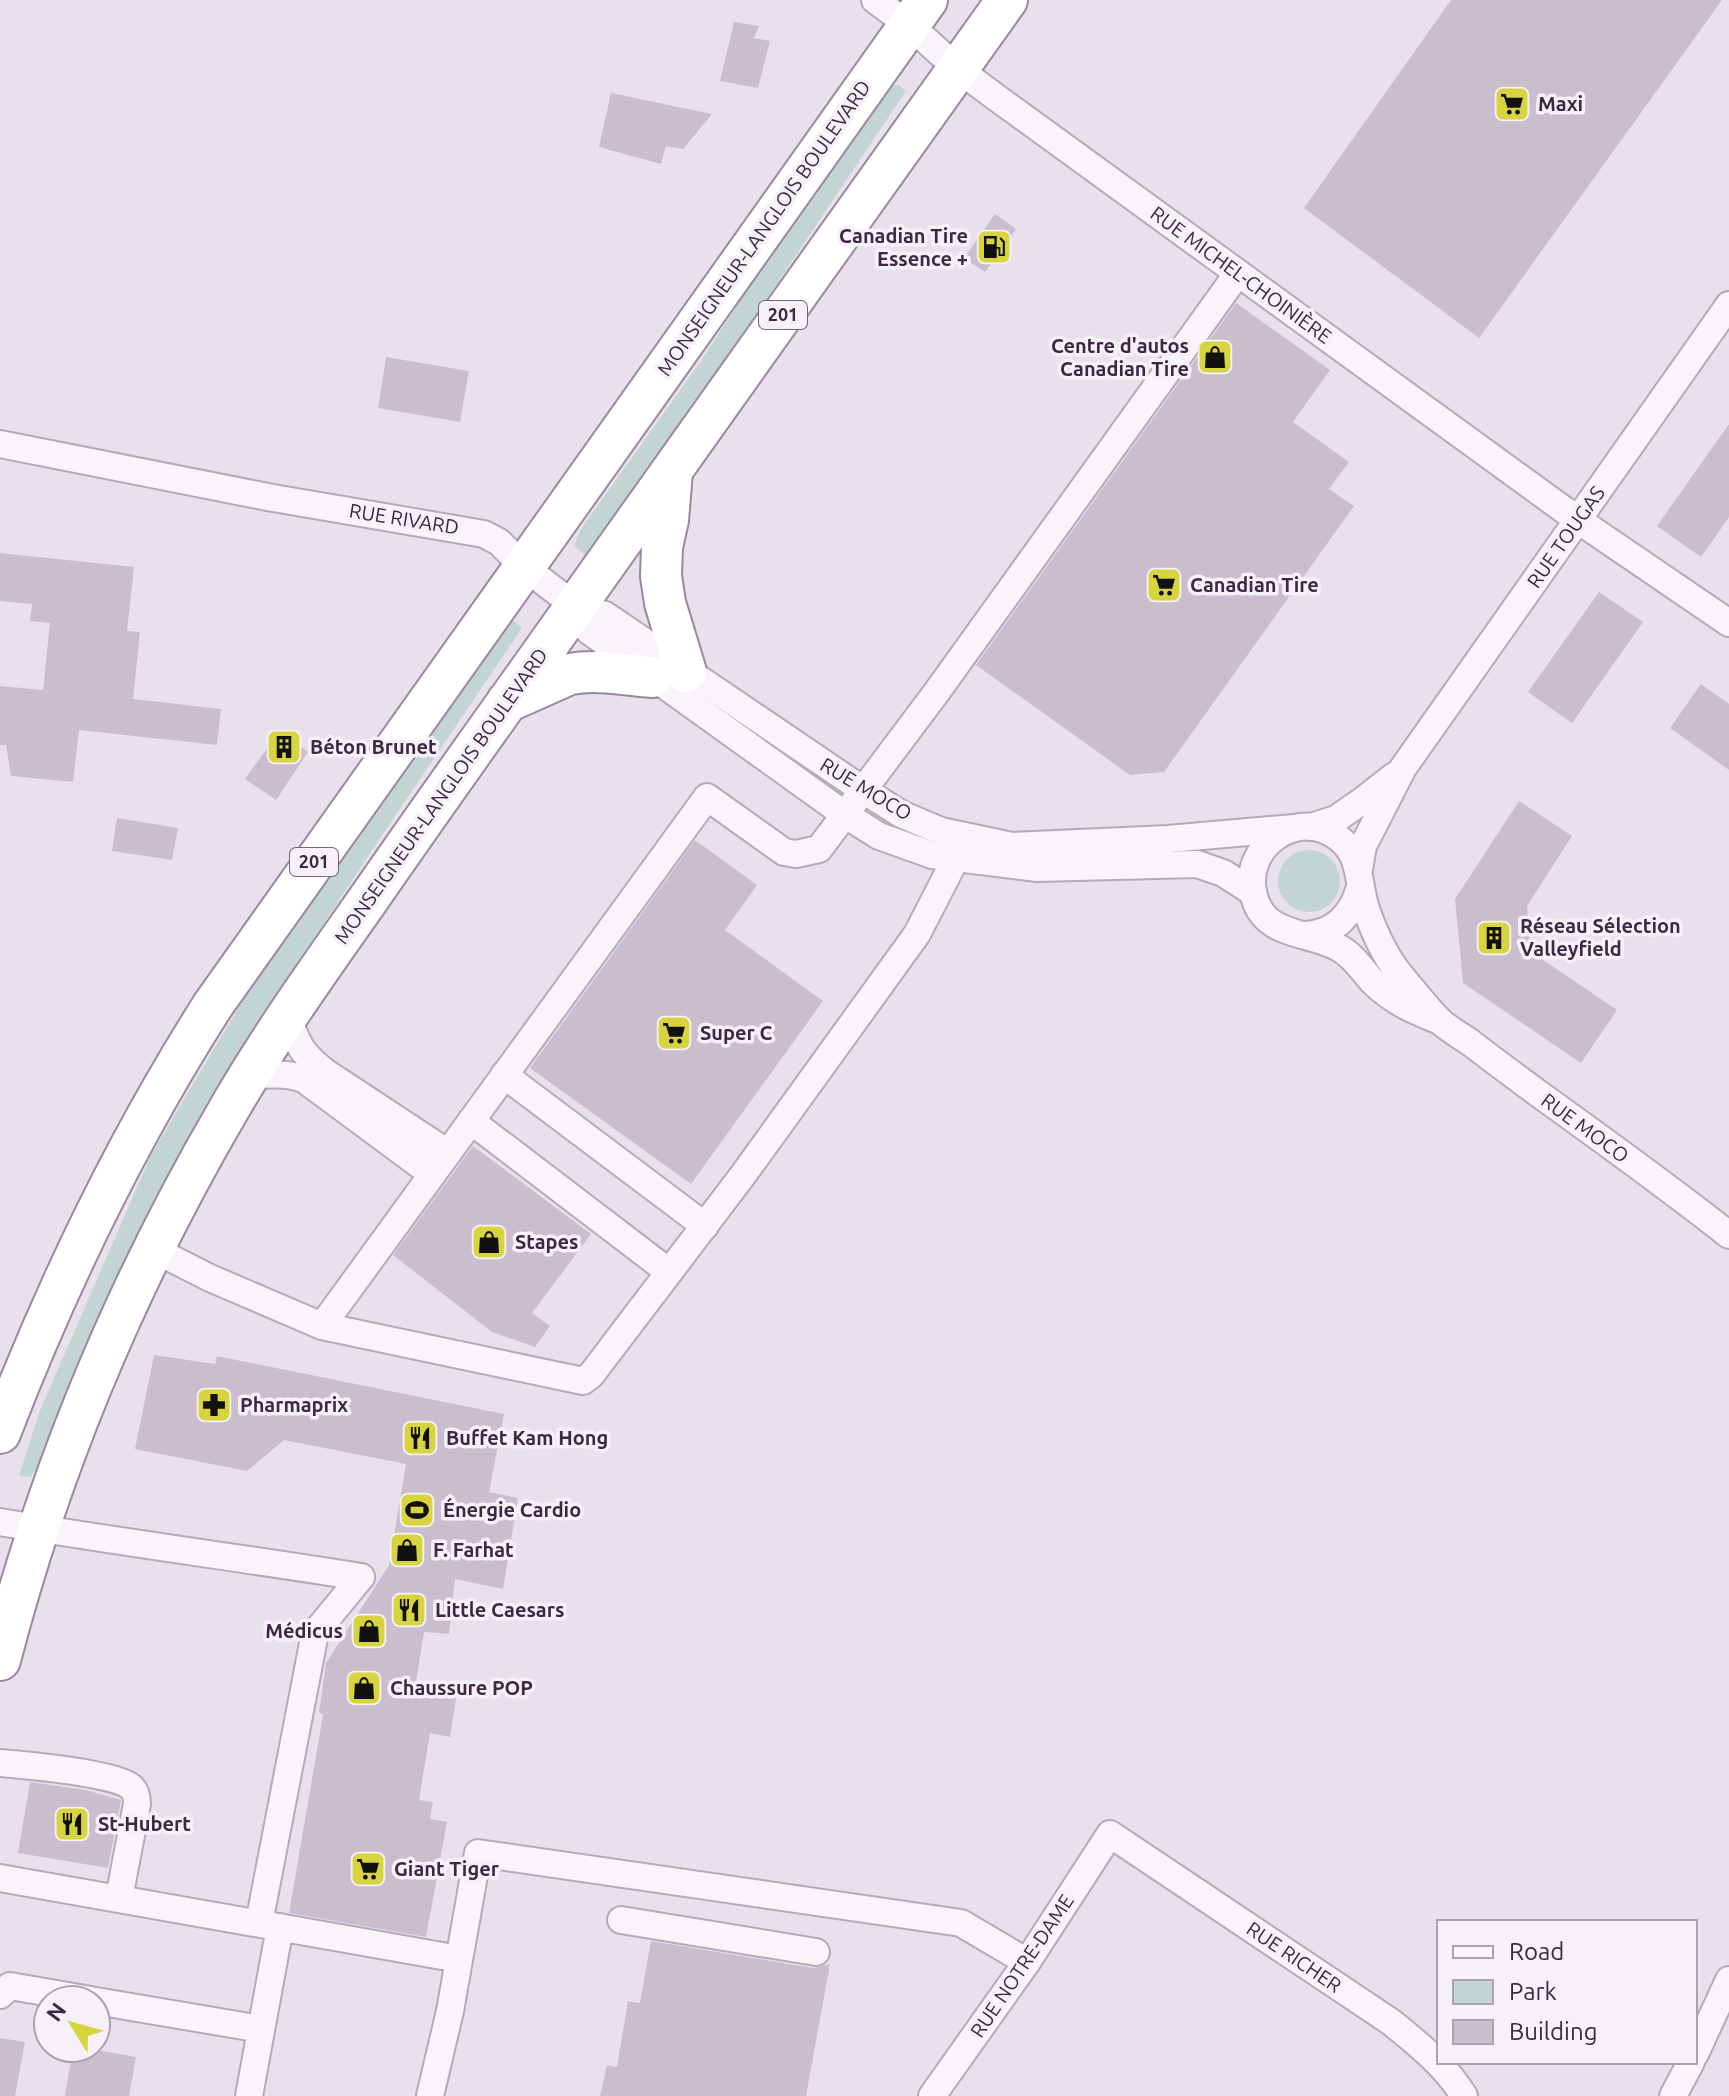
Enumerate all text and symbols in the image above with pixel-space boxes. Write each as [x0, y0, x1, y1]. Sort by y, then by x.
street label: MONSEIGNEUR-LANGLOIS BOULEVARD [652, 76, 875, 380]
supermarket icon: Maxi [1493, 85, 1531, 123]
place label: Maxi [1538, 92, 1583, 115]
street label: RUE MICHEL-CHOINIÈRE [1146, 201, 1336, 348]
place label: Canadian Tire Essence + [839, 224, 968, 270]
fuel station icon: Canadian Tire Essence + [975, 228, 1013, 266]
road number: 201 [759, 301, 807, 329]
place label: Centre d'autos Canadian Tire [1051, 334, 1189, 380]
shop icon: Centre d'autos Canadian Tire [1196, 338, 1234, 376]
street label: RUE TOUGAS [1522, 481, 1609, 592]
street label: RUE RIVARD [348, 498, 461, 539]
supermarket icon: Canadian Tire [1145, 566, 1183, 604]
place label: Canadian Tire [1190, 573, 1319, 596]
street label: MONSEIGNEUR-LANGLOIS BOULEVARD [329, 644, 552, 948]
building icon: Béton Brunet [265, 728, 303, 766]
place label: Béton Brunet [310, 735, 437, 758]
street label: RUE MOCO [816, 752, 916, 825]
road number: 201 [290, 848, 338, 876]
place label: Réseau Sélection Valleyfield [1520, 914, 1681, 960]
building icon: Réseau Sélection Valleyfield [1475, 919, 1513, 957]
supermarket icon: Super C [655, 1014, 693, 1052]
place label: Super C [700, 1021, 773, 1044]
street label: RUE MOCO [1537, 1088, 1633, 1167]
shop icon: Stapes [470, 1223, 508, 1261]
place label: Stapes [515, 1230, 578, 1253]
pharmacy icon: Pharmaprix [195, 1386, 233, 1424]
place label: Pharmaprix [240, 1393, 348, 1416]
restaurant icon: Buffet Kam Hong [401, 1419, 439, 1457]
place label: Buffet Kam Hong [446, 1426, 608, 1449]
sports icon: Énergie Cardio [398, 1491, 436, 1529]
place label: Énergie Cardio [443, 1497, 581, 1521]
shop icon: F. Farhat [388, 1531, 426, 1569]
place label: F. Farhat [433, 1538, 514, 1561]
restaurant icon: Little Caesars [390, 1591, 428, 1629]
place label: Little Caesars [435, 1598, 564, 1621]
shop icon: Médicus [350, 1612, 388, 1650]
place label: Médicus [265, 1619, 343, 1642]
shop icon: Chaussure POP [345, 1669, 383, 1707]
place label: Chaussure POP [390, 1676, 533, 1699]
restaurant icon: St-Hubert [53, 1805, 91, 1843]
place label: St-Hubert [98, 1812, 191, 1835]
supermarket icon: Giant Tiger [349, 1850, 387, 1888]
place label: Giant Tiger [394, 1857, 500, 1880]
street label: RUE NOTRE-DAME [965, 1890, 1078, 2042]
street label: RUE RICHER [1242, 1916, 1346, 1997]
legend [1437, 1920, 1697, 2064]
text: Road [1509, 1938, 1564, 1965]
text: Park [1509, 1978, 1557, 2005]
north arrow [32, 1984, 112, 2064]
text: N [41, 1998, 71, 2026]
text: Building [1509, 2018, 1597, 2045]

